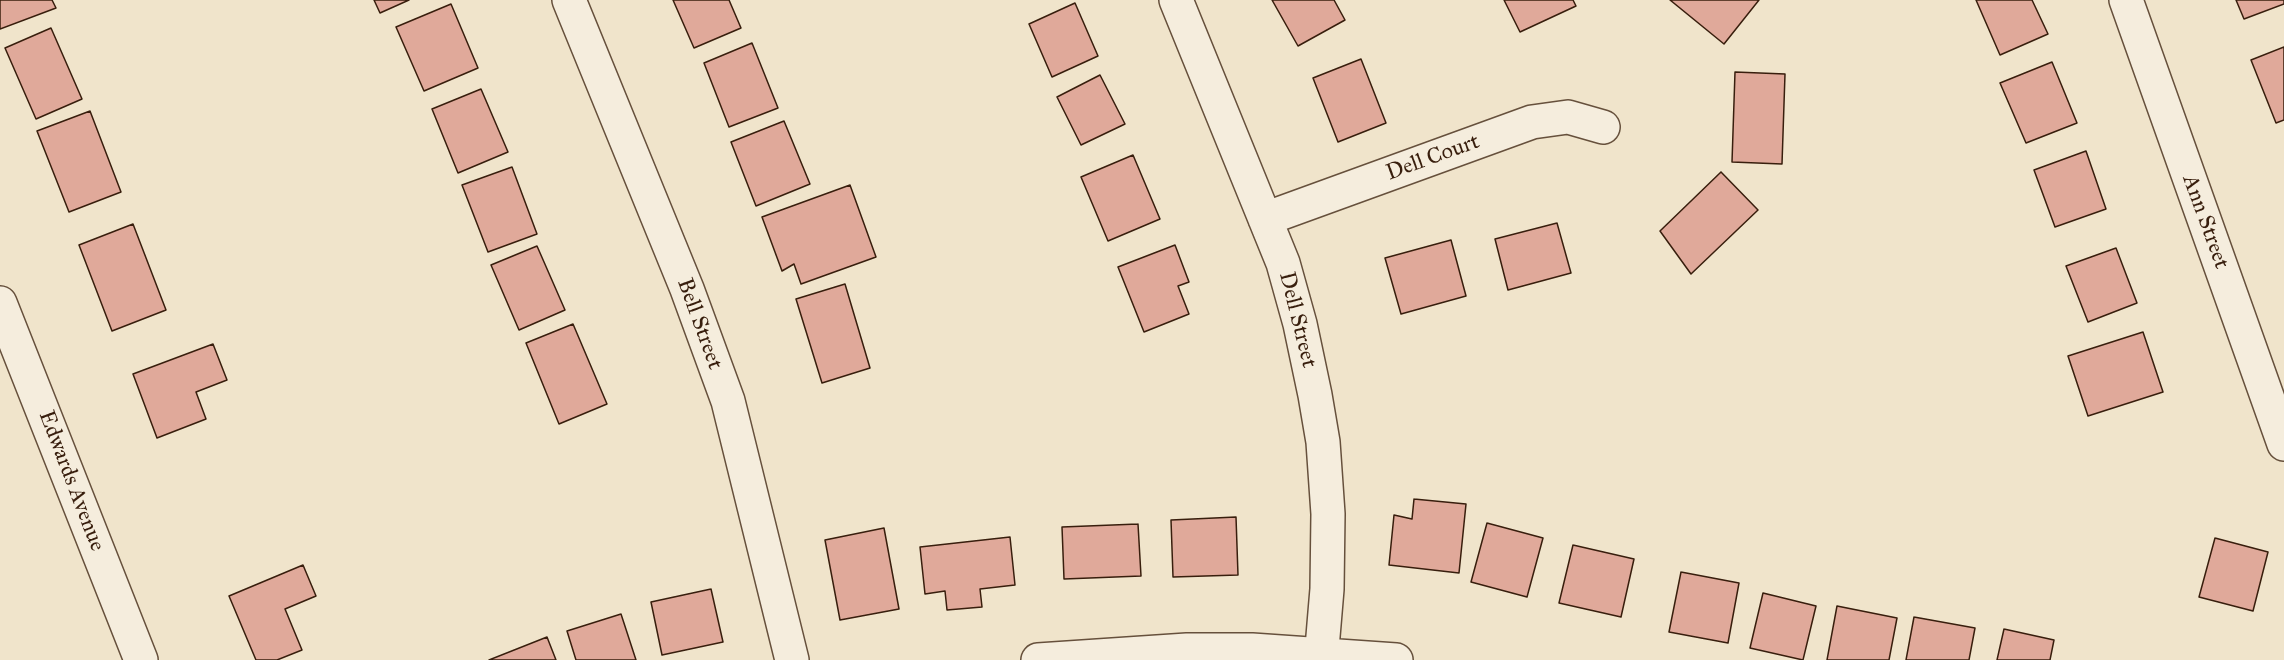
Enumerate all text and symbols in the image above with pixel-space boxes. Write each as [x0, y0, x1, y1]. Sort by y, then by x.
street label: Dell Court [1383, 129, 1483, 187]
street label: Ann Street [2176, 171, 2234, 273]
street label: Dell Street [1272, 269, 1322, 371]
street label: Bell Street [670, 275, 728, 373]
street label: Edwards Avenue [32, 407, 110, 555]

